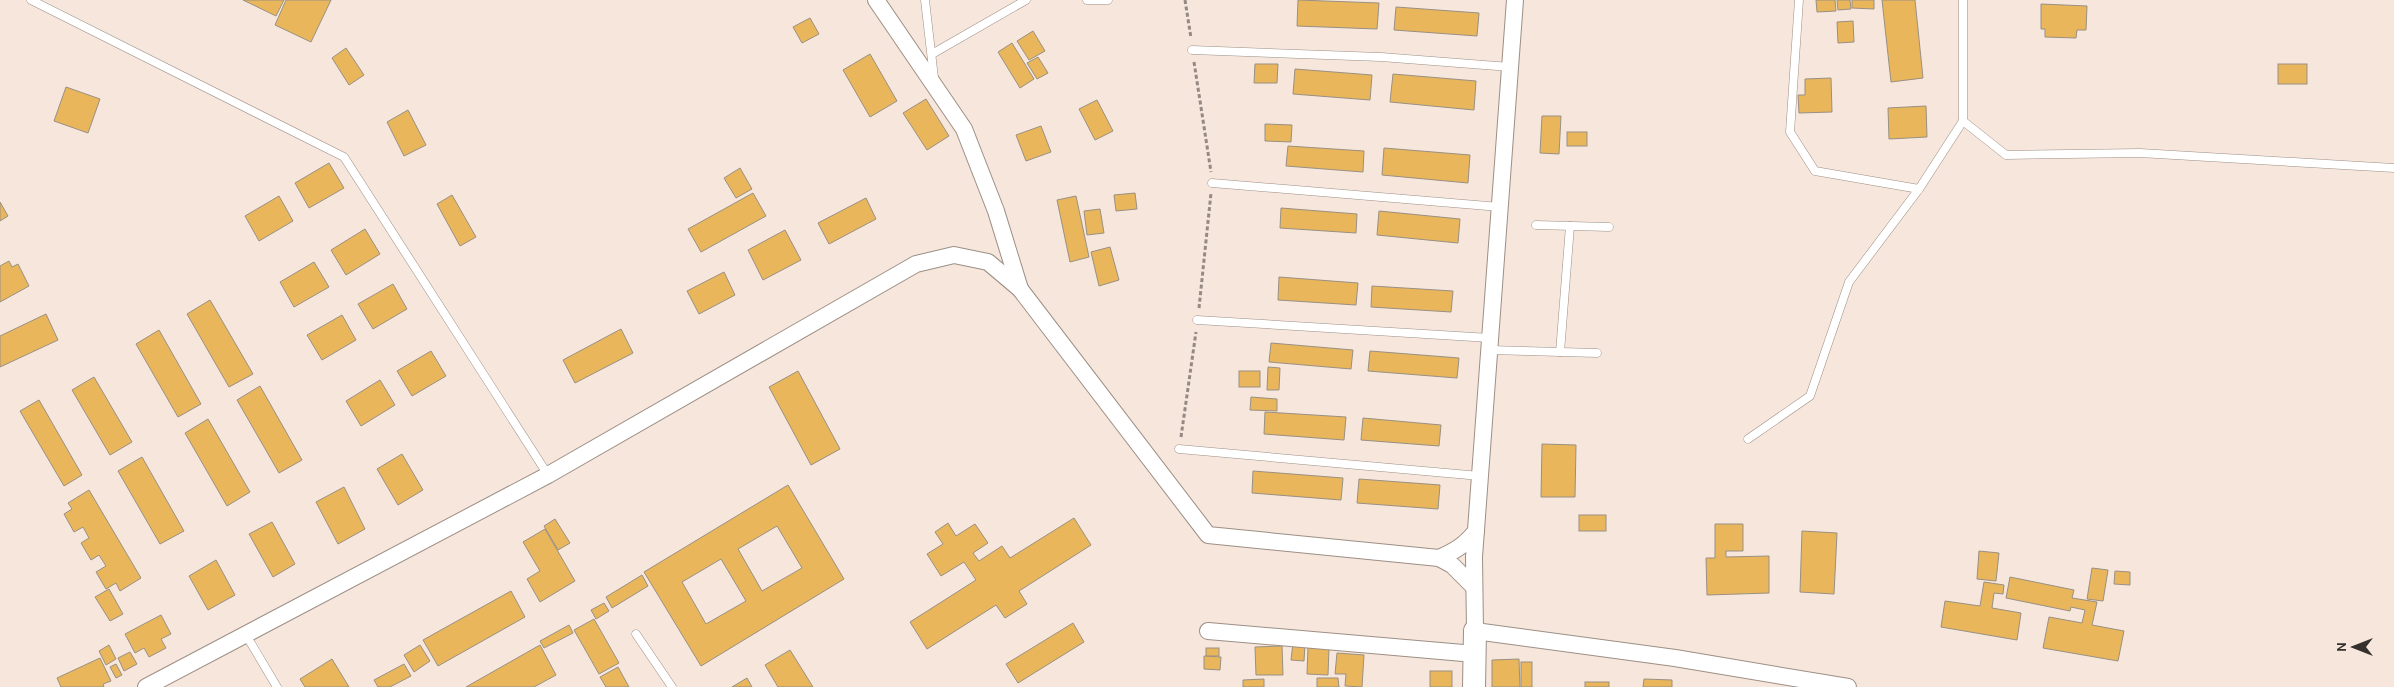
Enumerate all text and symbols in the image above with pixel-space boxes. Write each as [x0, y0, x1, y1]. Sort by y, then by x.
north arrow [2329, 622, 2379, 672]
text: N [2333, 642, 2350, 652]

